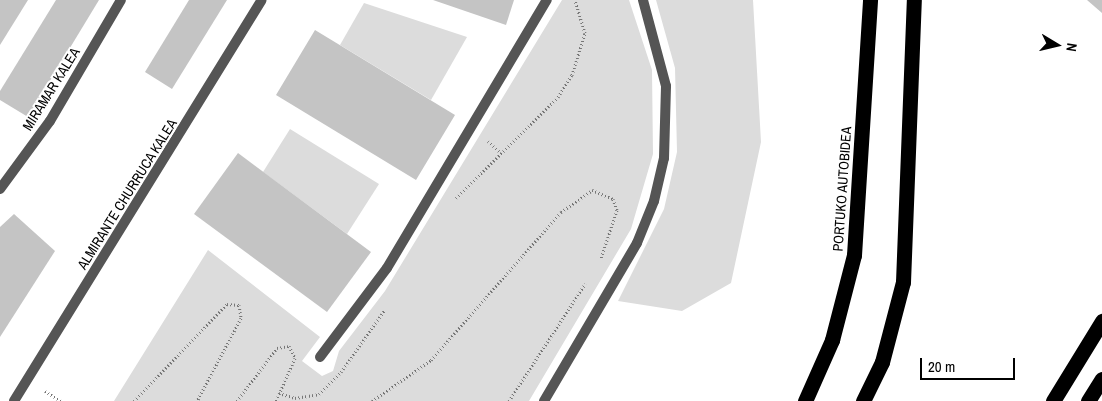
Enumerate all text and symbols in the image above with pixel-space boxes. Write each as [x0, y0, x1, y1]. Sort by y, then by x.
north arrow [1032, 20, 1082, 70]
text: N [1062, 42, 1081, 53]
street label: MIRAMAR KALEA [19, 45, 83, 133]
street label: ALMIRANTE CHURRUCA KALEA [74, 115, 180, 273]
street label: PORTUKO AUTOBIDEA [829, 126, 855, 252]
scale bar [922, 348, 1017, 380]
text: 20 m [928, 356, 955, 377]

